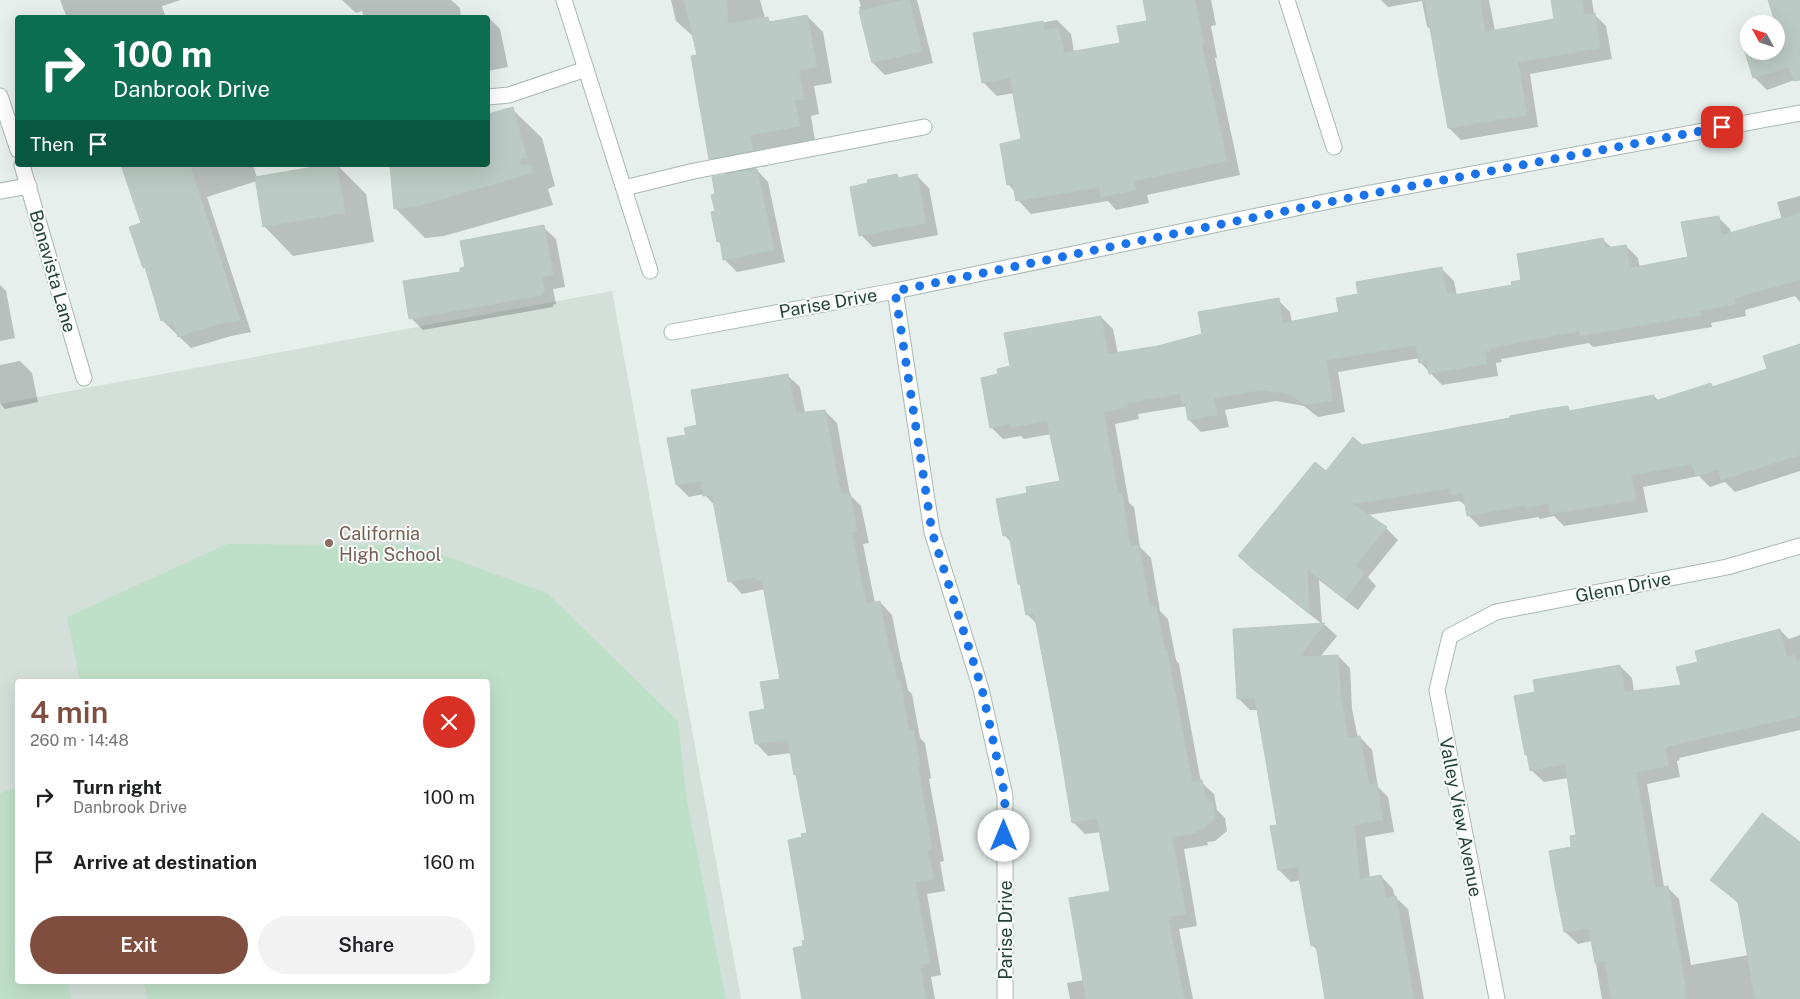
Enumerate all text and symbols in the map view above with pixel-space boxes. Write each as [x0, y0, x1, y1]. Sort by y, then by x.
north arrow [1740, 15, 1785, 60]
map controls [1740, 15, 1785, 60]
text: 100 m [113, 34, 212, 75]
icon: right [30, 35, 95, 100]
text: Danbrook Drive [113, 76, 270, 102]
pin [1701, 106, 1743, 148]
icon: arrive [1708, 113, 1736, 141]
icon: arrive [84, 130, 112, 158]
text: Then [30, 133, 74, 155]
street label: Bonavista Lane [25, 207, 81, 335]
street label: Parise Drive [777, 284, 879, 322]
place label: California High School [339, 523, 441, 565]
marker: California High School [323, 537, 335, 549]
street label: Glenn Drive [1574, 567, 1672, 607]
text: 4 min [30, 694, 108, 730]
button: close [423, 696, 475, 748]
text: 260 m · 14:48 [30, 731, 129, 750]
street label: Valley View Avenue [1435, 736, 1487, 898]
text: Turn right [73, 776, 162, 798]
icon: right [30, 783, 58, 811]
text: 100 m [423, 786, 475, 808]
text: Danbrook Drive [73, 798, 187, 817]
position arrow [977, 809, 1029, 861]
icon: arrive [30, 848, 58, 876]
text: Arrive at destination [73, 851, 257, 873]
text: 160 m [423, 851, 475, 873]
street label: Parise Drive [995, 880, 1016, 980]
button: Exit [30, 916, 248, 974]
button: Share [258, 916, 475, 974]

